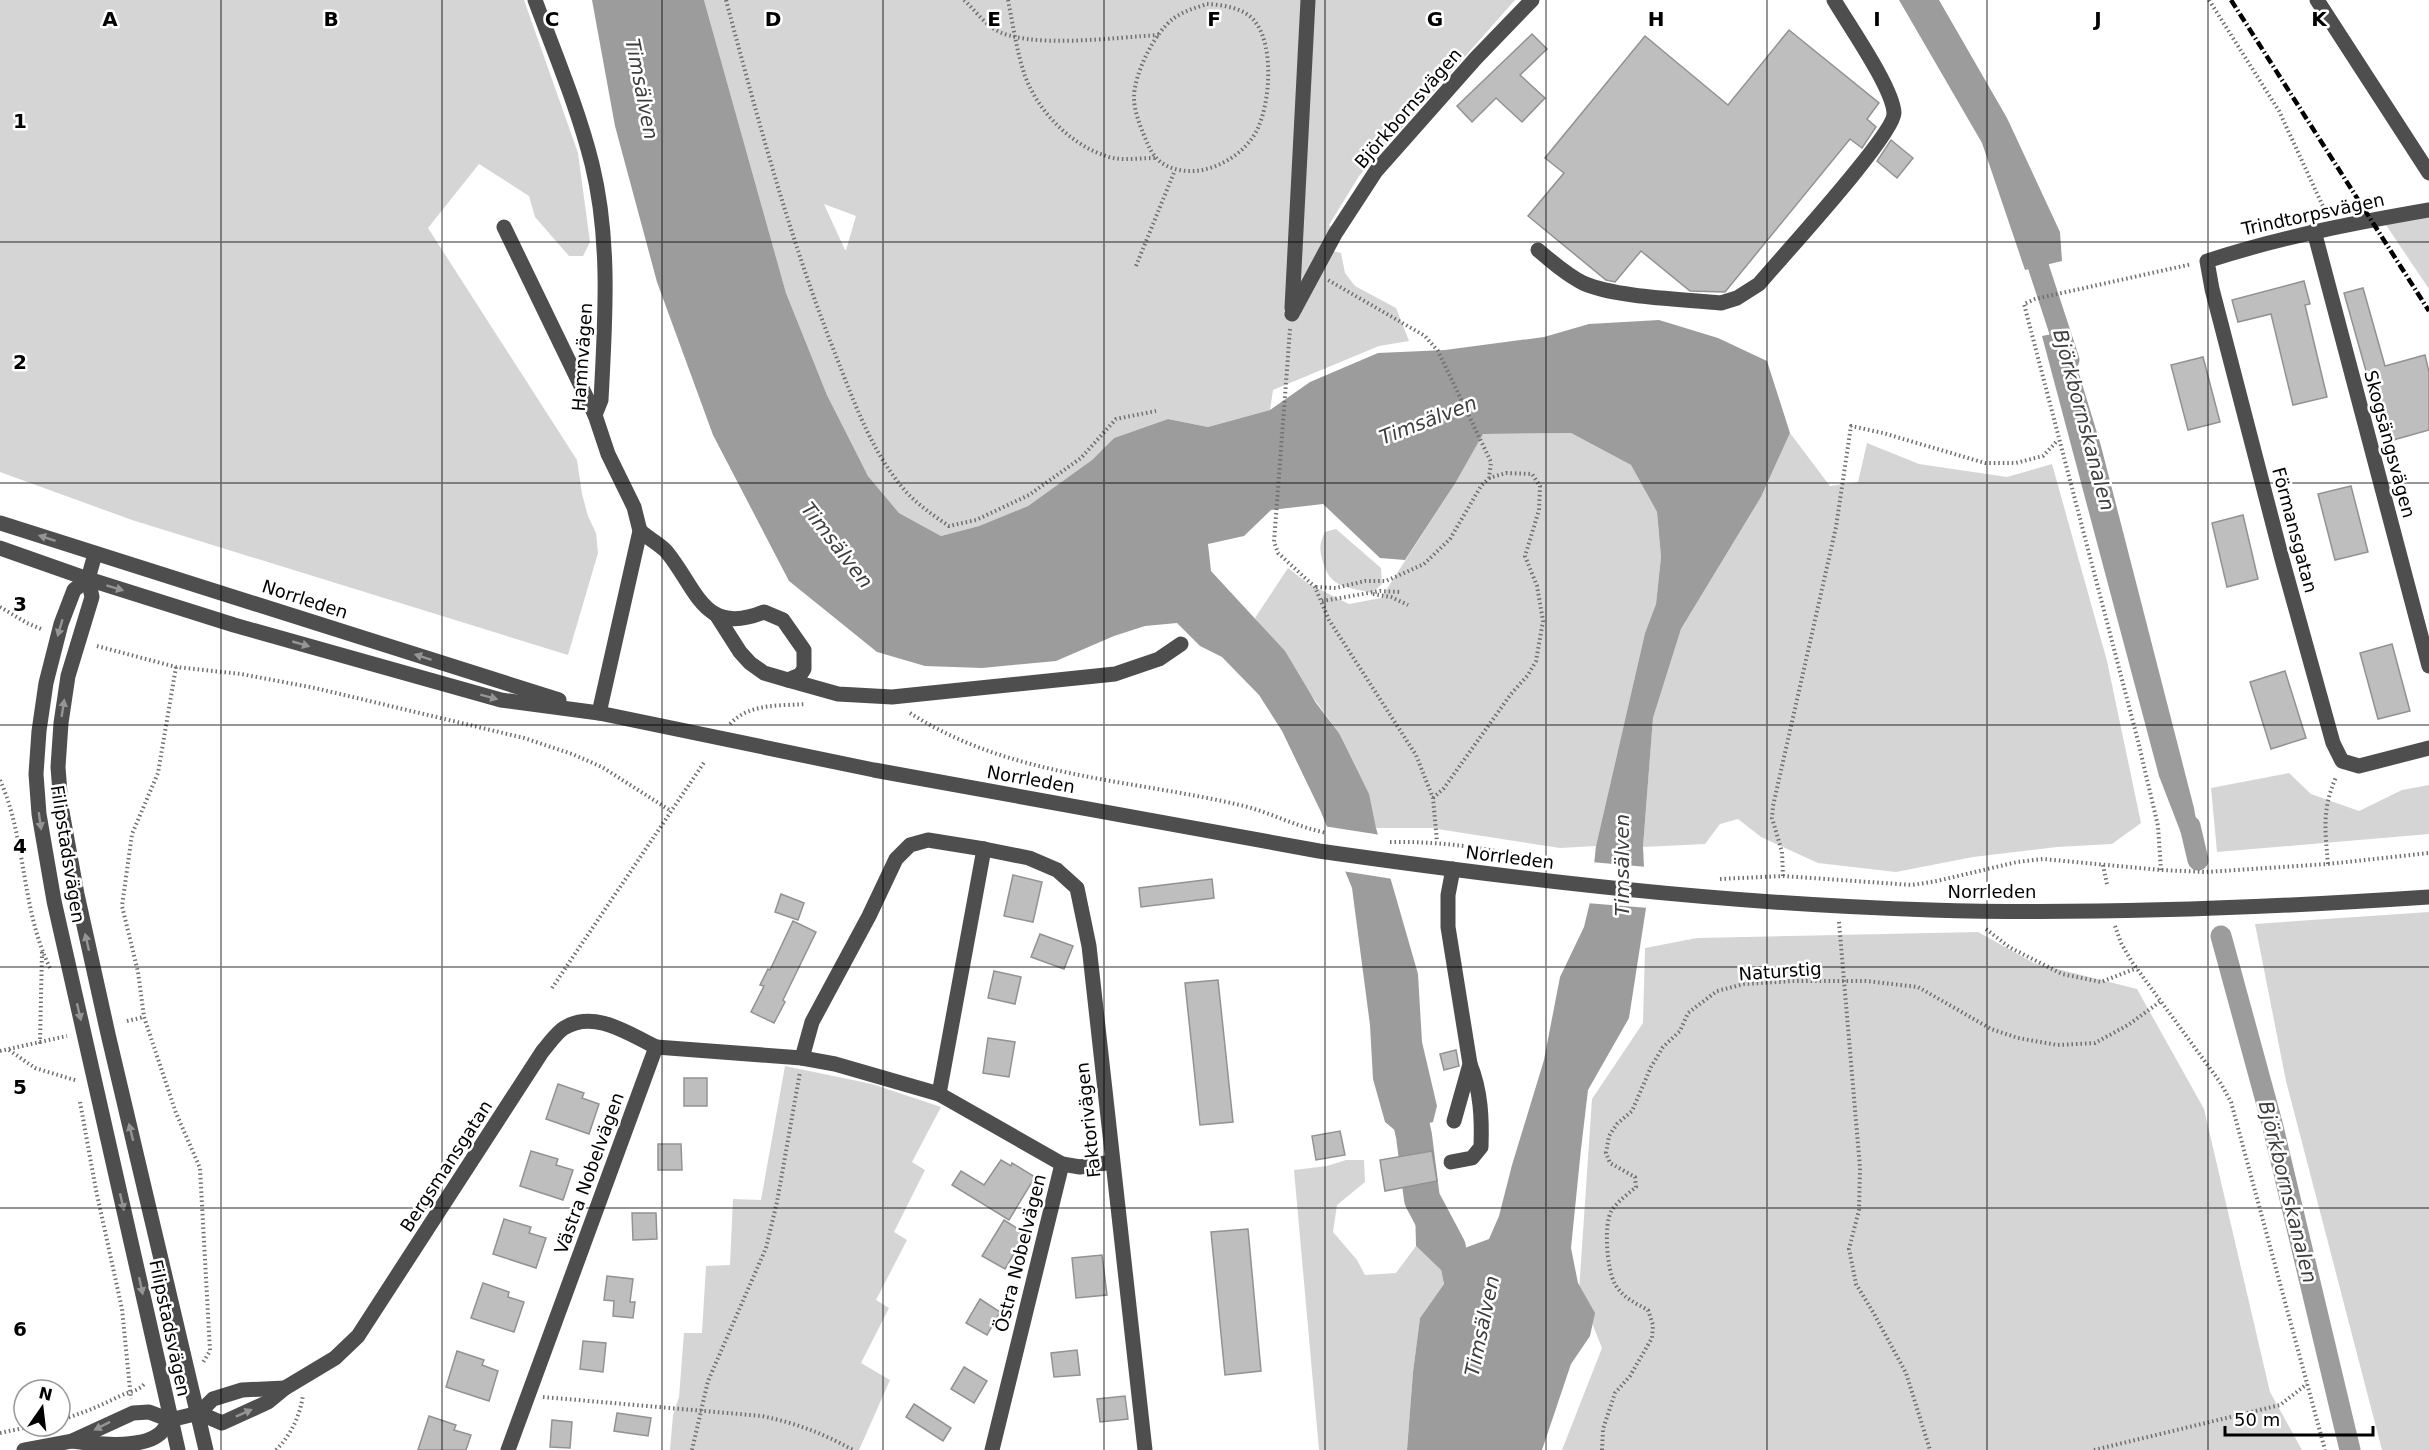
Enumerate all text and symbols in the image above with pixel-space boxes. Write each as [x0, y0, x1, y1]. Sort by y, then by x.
text: A [102, 7, 118, 31]
text: B [323, 7, 339, 31]
text: C [545, 7, 559, 31]
text: D [765, 7, 781, 31]
text: E [987, 7, 1001, 31]
text: F [1207, 7, 1221, 31]
text: G [1427, 7, 1443, 31]
text: H [1648, 7, 1664, 31]
text: I [1873, 7, 1881, 31]
text: J [2092, 7, 2102, 31]
text: K [2311, 7, 2328, 31]
water label: Timsälven [620, 36, 664, 142]
street label: Björkbornsvägen [1350, 44, 1466, 172]
text: 1 [13, 109, 27, 133]
street label: Trindtorpsvägen [2239, 189, 2386, 240]
street label: Hamnvägen [568, 302, 596, 412]
water label: Björkbornskanalen [2048, 327, 2120, 513]
text: 2 [13, 350, 27, 374]
street label: Skogsängsvägen [2360, 368, 2420, 520]
water label: Timsälven [1376, 390, 1480, 450]
street label: Förmansgatan [2268, 465, 2322, 595]
water label: Timsälven [796, 497, 878, 593]
one-way arrow [38, 533, 56, 543]
street label: Norrleden [259, 575, 351, 623]
one-way arrow [106, 584, 124, 593]
text: 3 [13, 592, 27, 616]
one-way arrow [55, 619, 64, 637]
one-way arrow [292, 640, 310, 649]
one-way arrow [414, 652, 432, 661]
one-way arrow [480, 692, 498, 702]
one-way arrow [59, 699, 68, 718]
street label: Norrleden [985, 761, 1077, 797]
street label: Filipstadsvägen [47, 784, 89, 924]
one-way arrow [35, 811, 44, 830]
water label: Timsälven [1610, 814, 1634, 916]
text: 4 [13, 834, 27, 858]
street label: Norrleden [1465, 841, 1555, 873]
street label: Norrleden [1948, 881, 2036, 902]
one-way arrow [82, 932, 91, 951]
street label: Naturstig [1738, 958, 1822, 984]
one-way arrow [75, 1002, 84, 1021]
street label: Faktorivägen [1071, 1061, 1105, 1179]
text: 5 [13, 1075, 27, 1099]
street label: Västra Nobelvägen [550, 1089, 628, 1257]
street label: Bergsmansgatan [396, 1096, 496, 1236]
water label: Björkbornskanalen [2254, 1098, 2322, 1286]
one-way arrow [126, 1123, 136, 1141]
street label: Östra Nobelvägen [990, 1172, 1050, 1334]
one-way arrow [118, 1193, 127, 1212]
street label: Filipstadsvägen [145, 1258, 195, 1398]
water label: Timsälven [1460, 1273, 1504, 1379]
one-way arrow [136, 1277, 146, 1296]
text: 6 [13, 1317, 27, 1341]
north arrow [12, 1378, 72, 1438]
text: N [37, 1383, 54, 1405]
scale bar [2225, 1399, 2374, 1437]
one-way arrow [235, 1408, 253, 1417]
text: 50 m [2234, 1409, 2280, 1430]
one-way arrow [93, 1421, 110, 1431]

